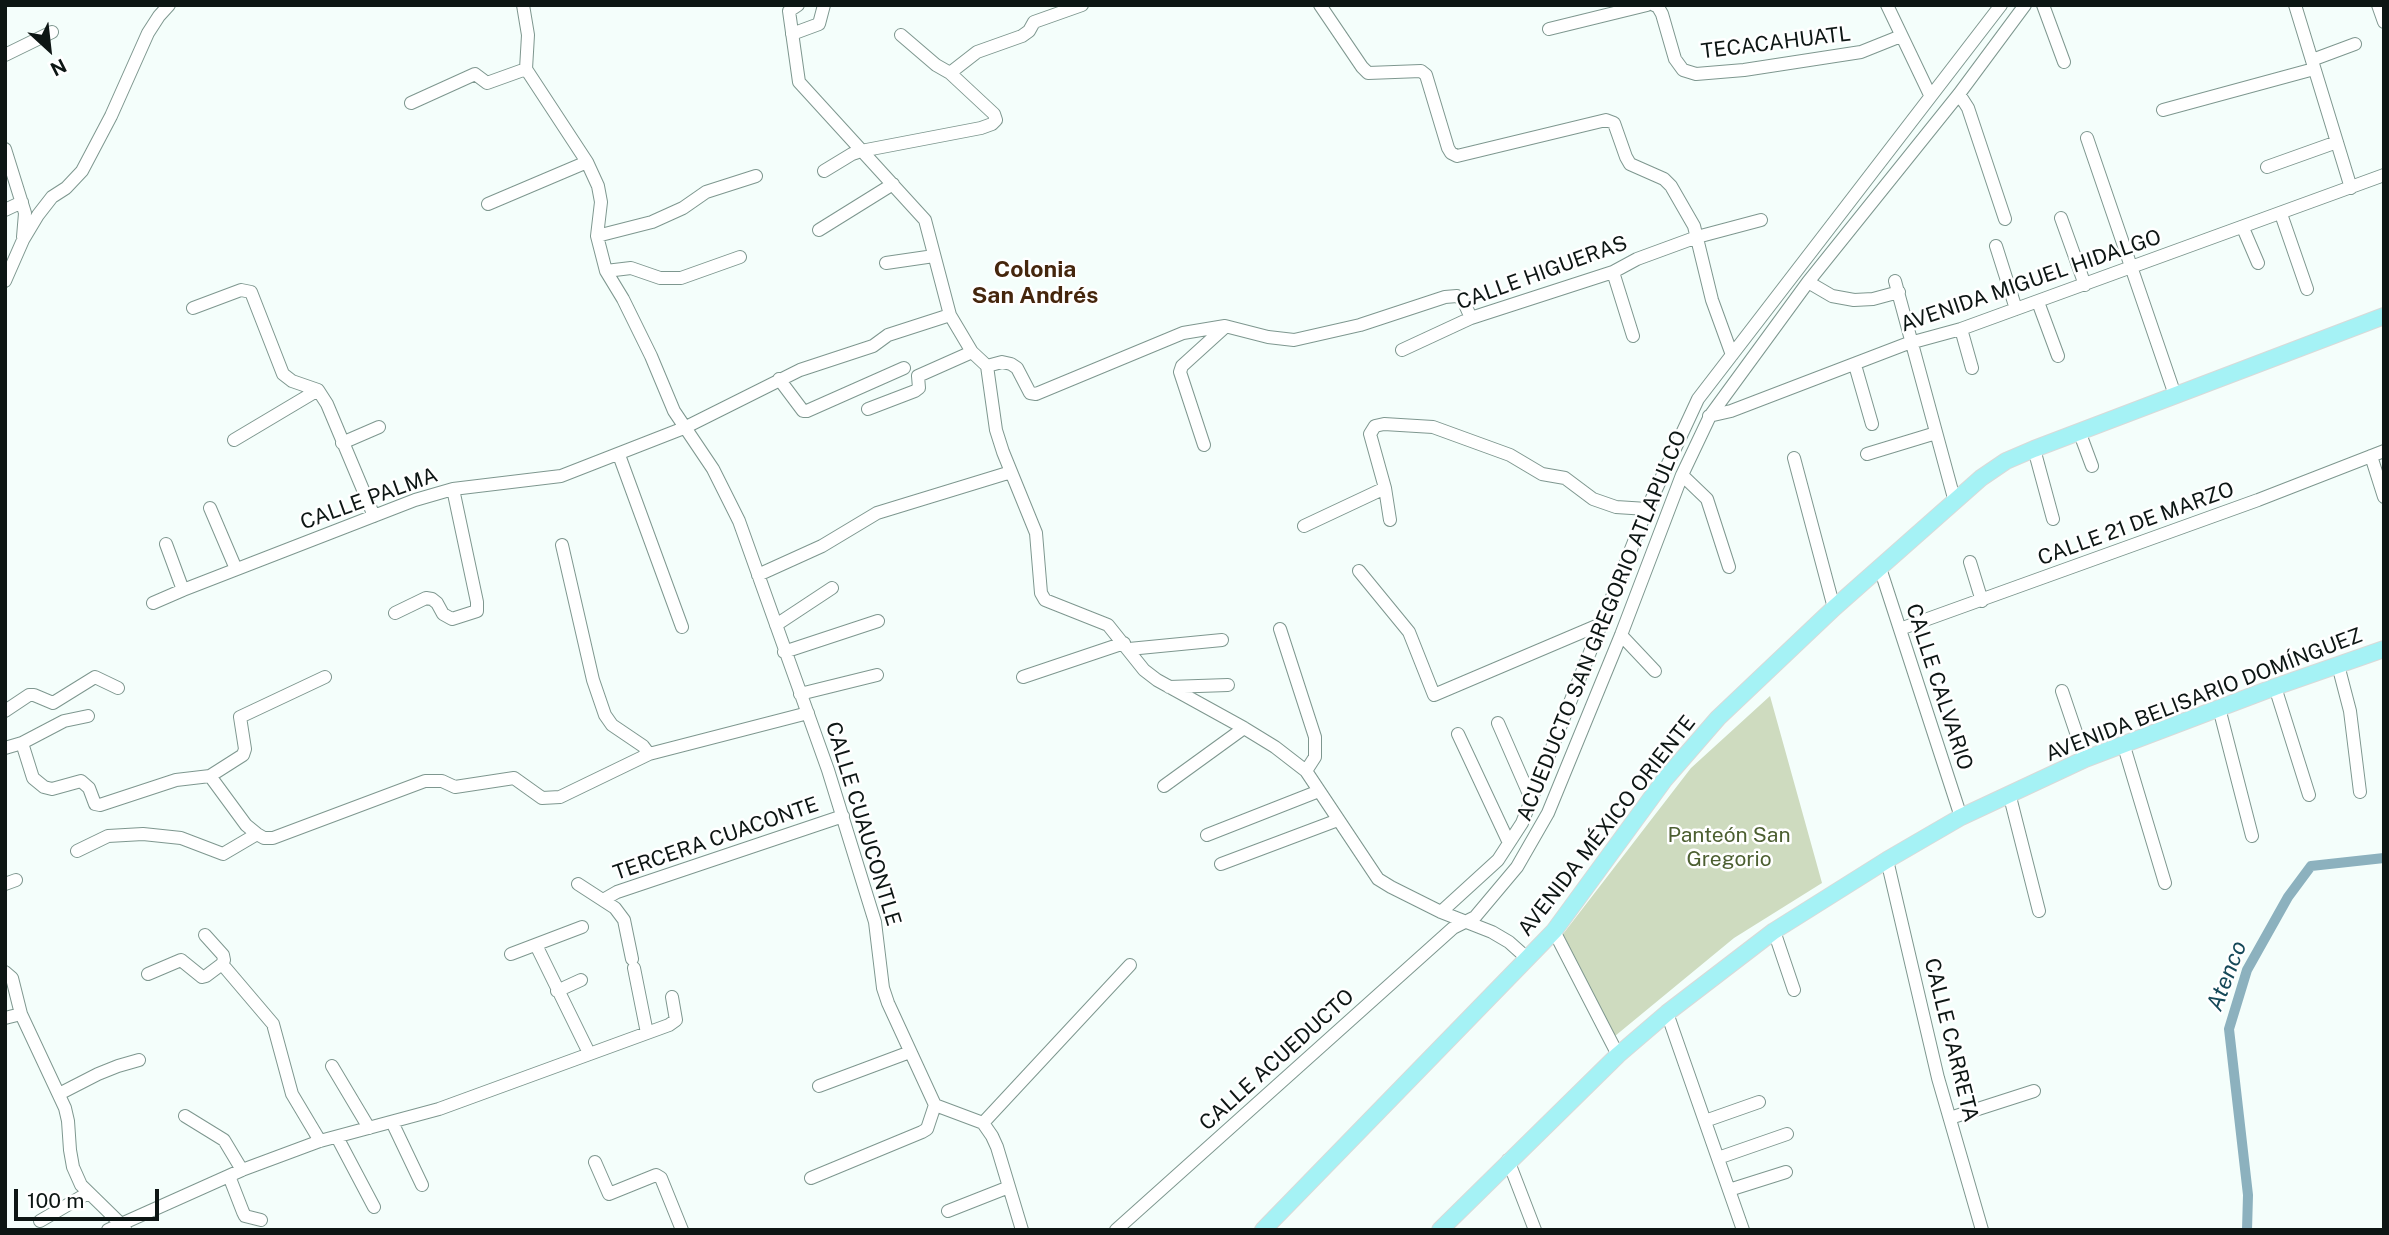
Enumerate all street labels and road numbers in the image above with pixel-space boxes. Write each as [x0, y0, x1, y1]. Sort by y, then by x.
street label: TECACAHUATL [1700, 21, 1852, 65]
street label: AVENIDA MIGUEL HIDALGO [1897, 224, 2165, 338]
street label: CALLE HIGUERAS [1453, 230, 1631, 316]
street label: ACUEDUCTO SAN GREGORIO ATLAPULCO [1512, 427, 1692, 825]
street label: CALLE PALMA [297, 463, 441, 535]
street label: CALLE 21 DE MARZO [2035, 477, 2237, 571]
street label: CALLE CALVARIO [1900, 601, 1978, 773]
street label: AVENIDA BELISARIO DOMÍNGUEZ [2042, 623, 2366, 767]
street label: AVENIDA MÉXICO ORIENTE [1513, 711, 1701, 941]
street label: CALLE CUAUCONTLE [820, 719, 906, 929]
street label: TERCERA CUACONTE [610, 792, 822, 886]
street label: CALLE CARRETA [1918, 956, 1984, 1124]
street label: CALLE ACUEDUCTO [1195, 984, 1359, 1136]

